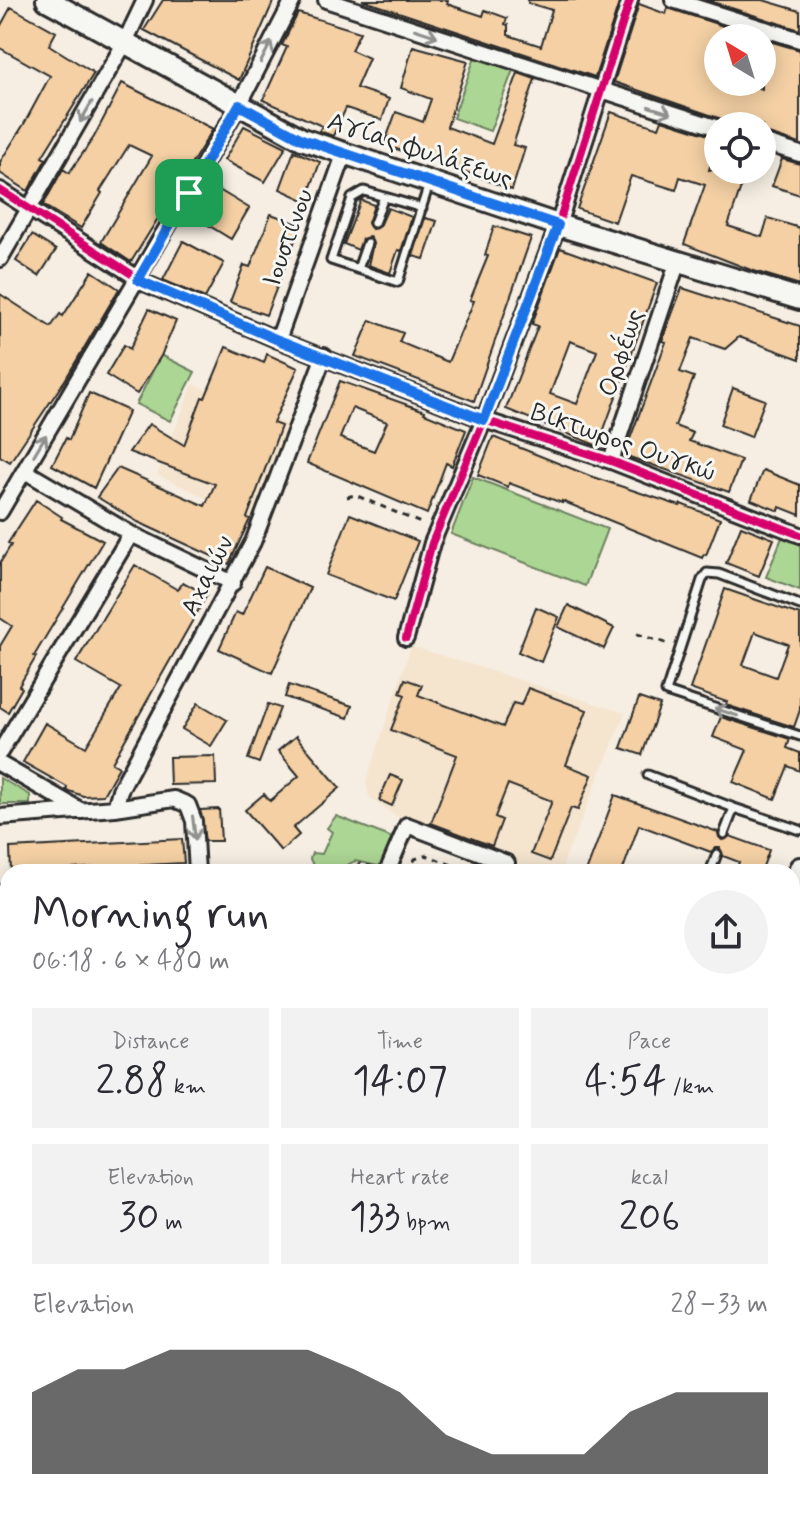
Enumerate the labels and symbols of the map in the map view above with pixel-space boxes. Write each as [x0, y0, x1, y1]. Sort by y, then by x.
north arrow [704, 24, 776, 96]
one-way arrow [414, 27, 439, 42]
one-way arrow [259, 41, 275, 65]
one-way arrow [78, 99, 93, 123]
one-way arrow [646, 103, 672, 118]
street label: Αγίας Φυλάξεως [323, 105, 517, 197]
pin [155, 159, 223, 227]
street label: Ιουστίνου [256, 184, 322, 292]
street label: Ορφέως [591, 304, 653, 402]
street label: Βίκτωρος Ουγκώ [526, 396, 720, 490]
one-way arrow [32, 434, 48, 457]
street label: Αχαιών [173, 530, 243, 622]
one-way arrow [714, 703, 739, 718]
one-way arrow [186, 815, 201, 841]

